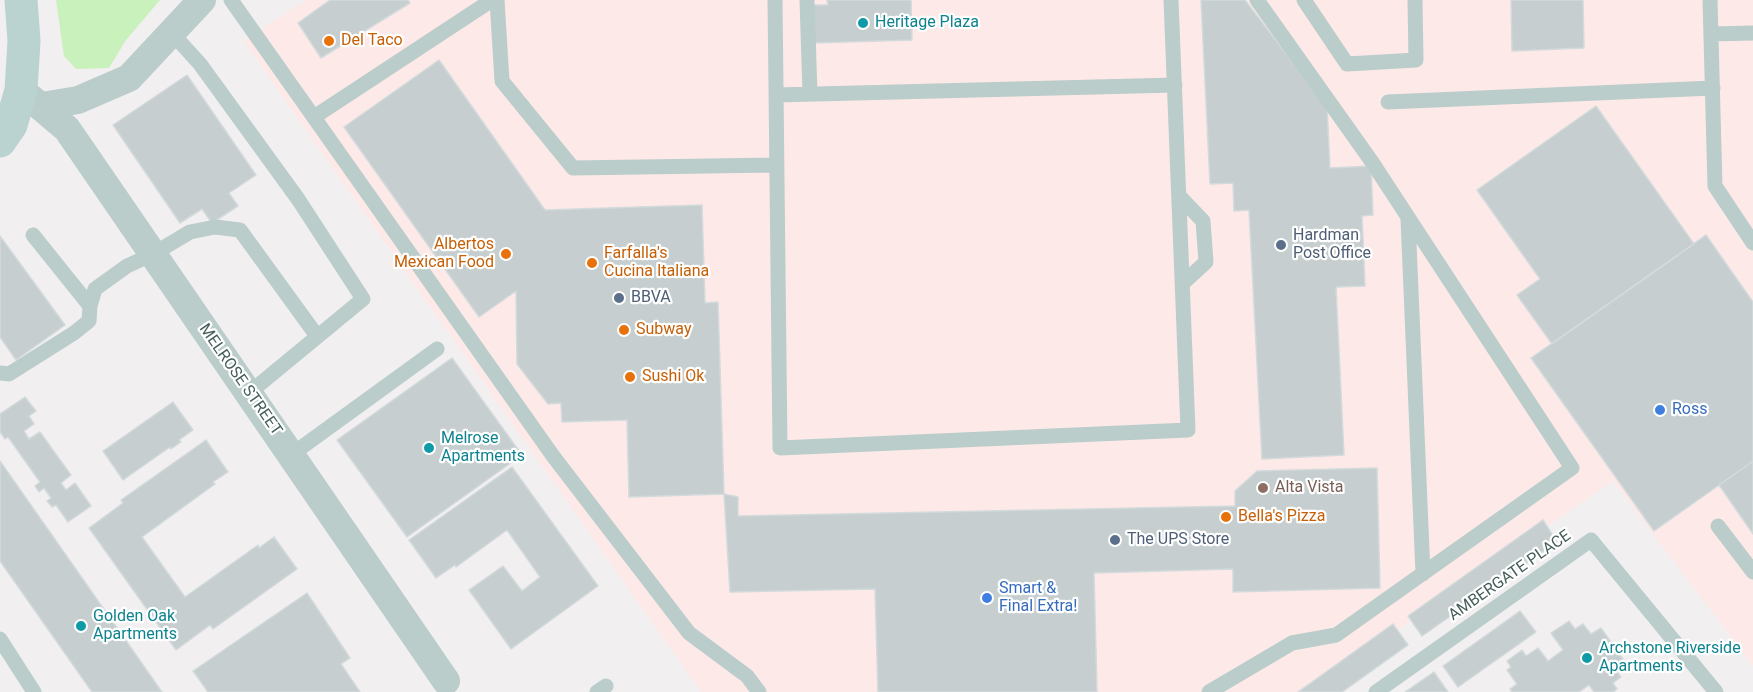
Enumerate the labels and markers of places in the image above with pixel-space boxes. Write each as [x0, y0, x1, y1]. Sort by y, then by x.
place label: Heritage Plaza [875, 13, 979, 33]
marker: Heritage Plaza [856, 16, 870, 30]
place label: Del Taco [341, 31, 403, 51]
marker: Del Taco [322, 34, 336, 48]
place label: Hardman Post Office [1293, 226, 1371, 264]
place label: Albertos Mexican Food [394, 235, 494, 273]
marker: Hardman Post Office [1274, 238, 1288, 252]
place label: Farfalla's Cucina Italiana [604, 244, 709, 282]
marker: Albertos Mexican Food [499, 247, 513, 261]
marker: Farfalla's Cucina Italiana [585, 256, 599, 270]
place label: BBVA [631, 288, 671, 308]
marker: BBVA [612, 291, 626, 305]
place label: Subway [636, 320, 691, 340]
marker: Subway [617, 323, 631, 337]
place label: Sushi Ok [642, 367, 704, 387]
marker: Sushi Ok [623, 370, 637, 384]
place label: Ross [1672, 400, 1708, 420]
marker: Ross [1653, 403, 1667, 417]
place label: Melrose Apartments [441, 429, 525, 467]
marker: Melrose Apartments [422, 441, 436, 455]
place label: Alta Vista [1275, 478, 1344, 498]
marker: Alta Vista [1256, 481, 1270, 495]
place label: Bella's Pizza [1238, 507, 1325, 527]
marker: Bella's Pizza [1219, 510, 1233, 524]
place label: The UPS Store [1127, 530, 1229, 550]
marker: The UPS Store [1108, 533, 1122, 547]
place label: Smart & Final Extra! [999, 579, 1077, 617]
marker: Smart & Final Extra! [980, 591, 994, 605]
place label: Golden Oak Apartments [93, 607, 177, 645]
marker: Golden Oak Apartments [74, 619, 88, 633]
place label: Archstone Riverside Apartments [1599, 639, 1741, 677]
marker: Archstone Riverside Apartments [1580, 651, 1594, 665]

